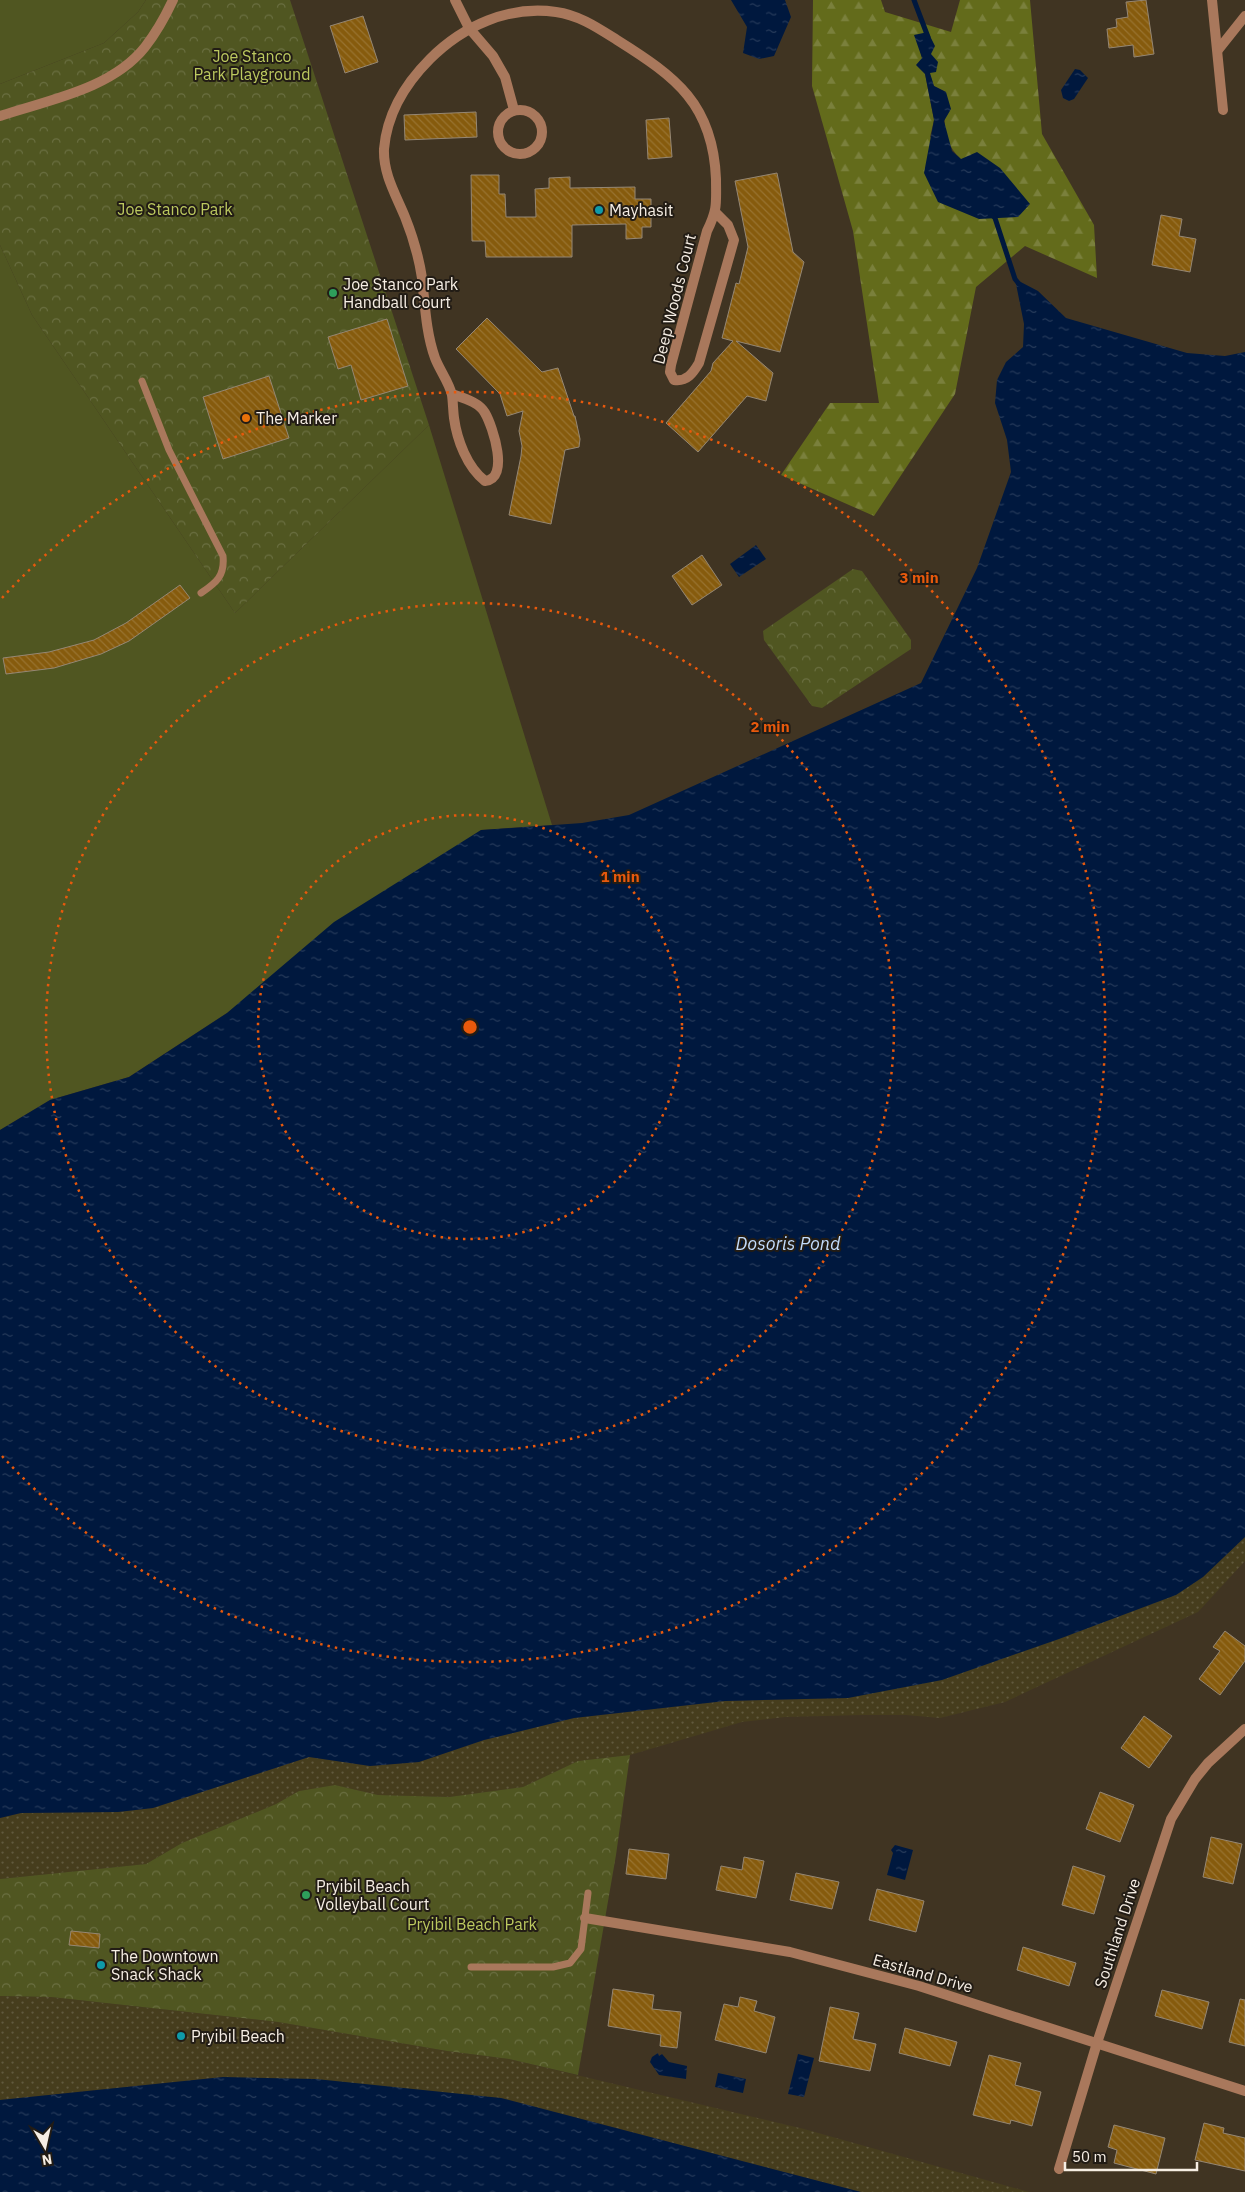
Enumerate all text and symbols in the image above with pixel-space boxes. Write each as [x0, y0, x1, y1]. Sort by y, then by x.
park label: Joe Stanco Park Playground [194, 46, 310, 84]
park label: Joe Stanco Park [117, 199, 233, 219]
place label: Mayhasit [609, 200, 673, 220]
marker: Mayhasit [593, 204, 605, 216]
street label: Deep Woods Court [648, 232, 700, 366]
place label: Joe Stanco Park Handball Court [343, 274, 459, 312]
marker: Joe Stanco Park Handball Court [327, 287, 339, 299]
place label: The Marker [256, 408, 337, 428]
marker: The Marker [240, 412, 252, 424]
text: 3 min [899, 568, 939, 587]
text: 2 min [750, 717, 790, 736]
text: 1 min [600, 867, 640, 886]
centre of rings [461, 1018, 479, 1036]
water label: Dosoris Pond [736, 1232, 841, 1255]
street label: Southland Drive [1090, 1875, 1144, 1990]
place label: Pryibil Beach Volleyball Court [316, 1876, 429, 1914]
marker: Pryibil Beach Volleyball Court [300, 1889, 312, 1901]
park label: Pryibil Beach Park [407, 1914, 538, 1934]
place label: The Downtown Snack Shack [111, 1946, 219, 1984]
street label: Eastland Drive [871, 1949, 976, 1997]
marker: The Downtown Snack Shack [95, 1959, 107, 1971]
place label: Pryibil Beach [191, 2026, 285, 2046]
marker: Pryibil Beach [175, 2030, 187, 2042]
north arrow [20, 2122, 70, 2172]
scale bar [1065, 2140, 1198, 2172]
text: 50 m [1072, 2147, 1107, 2166]
text: N [41, 2150, 53, 2170]

